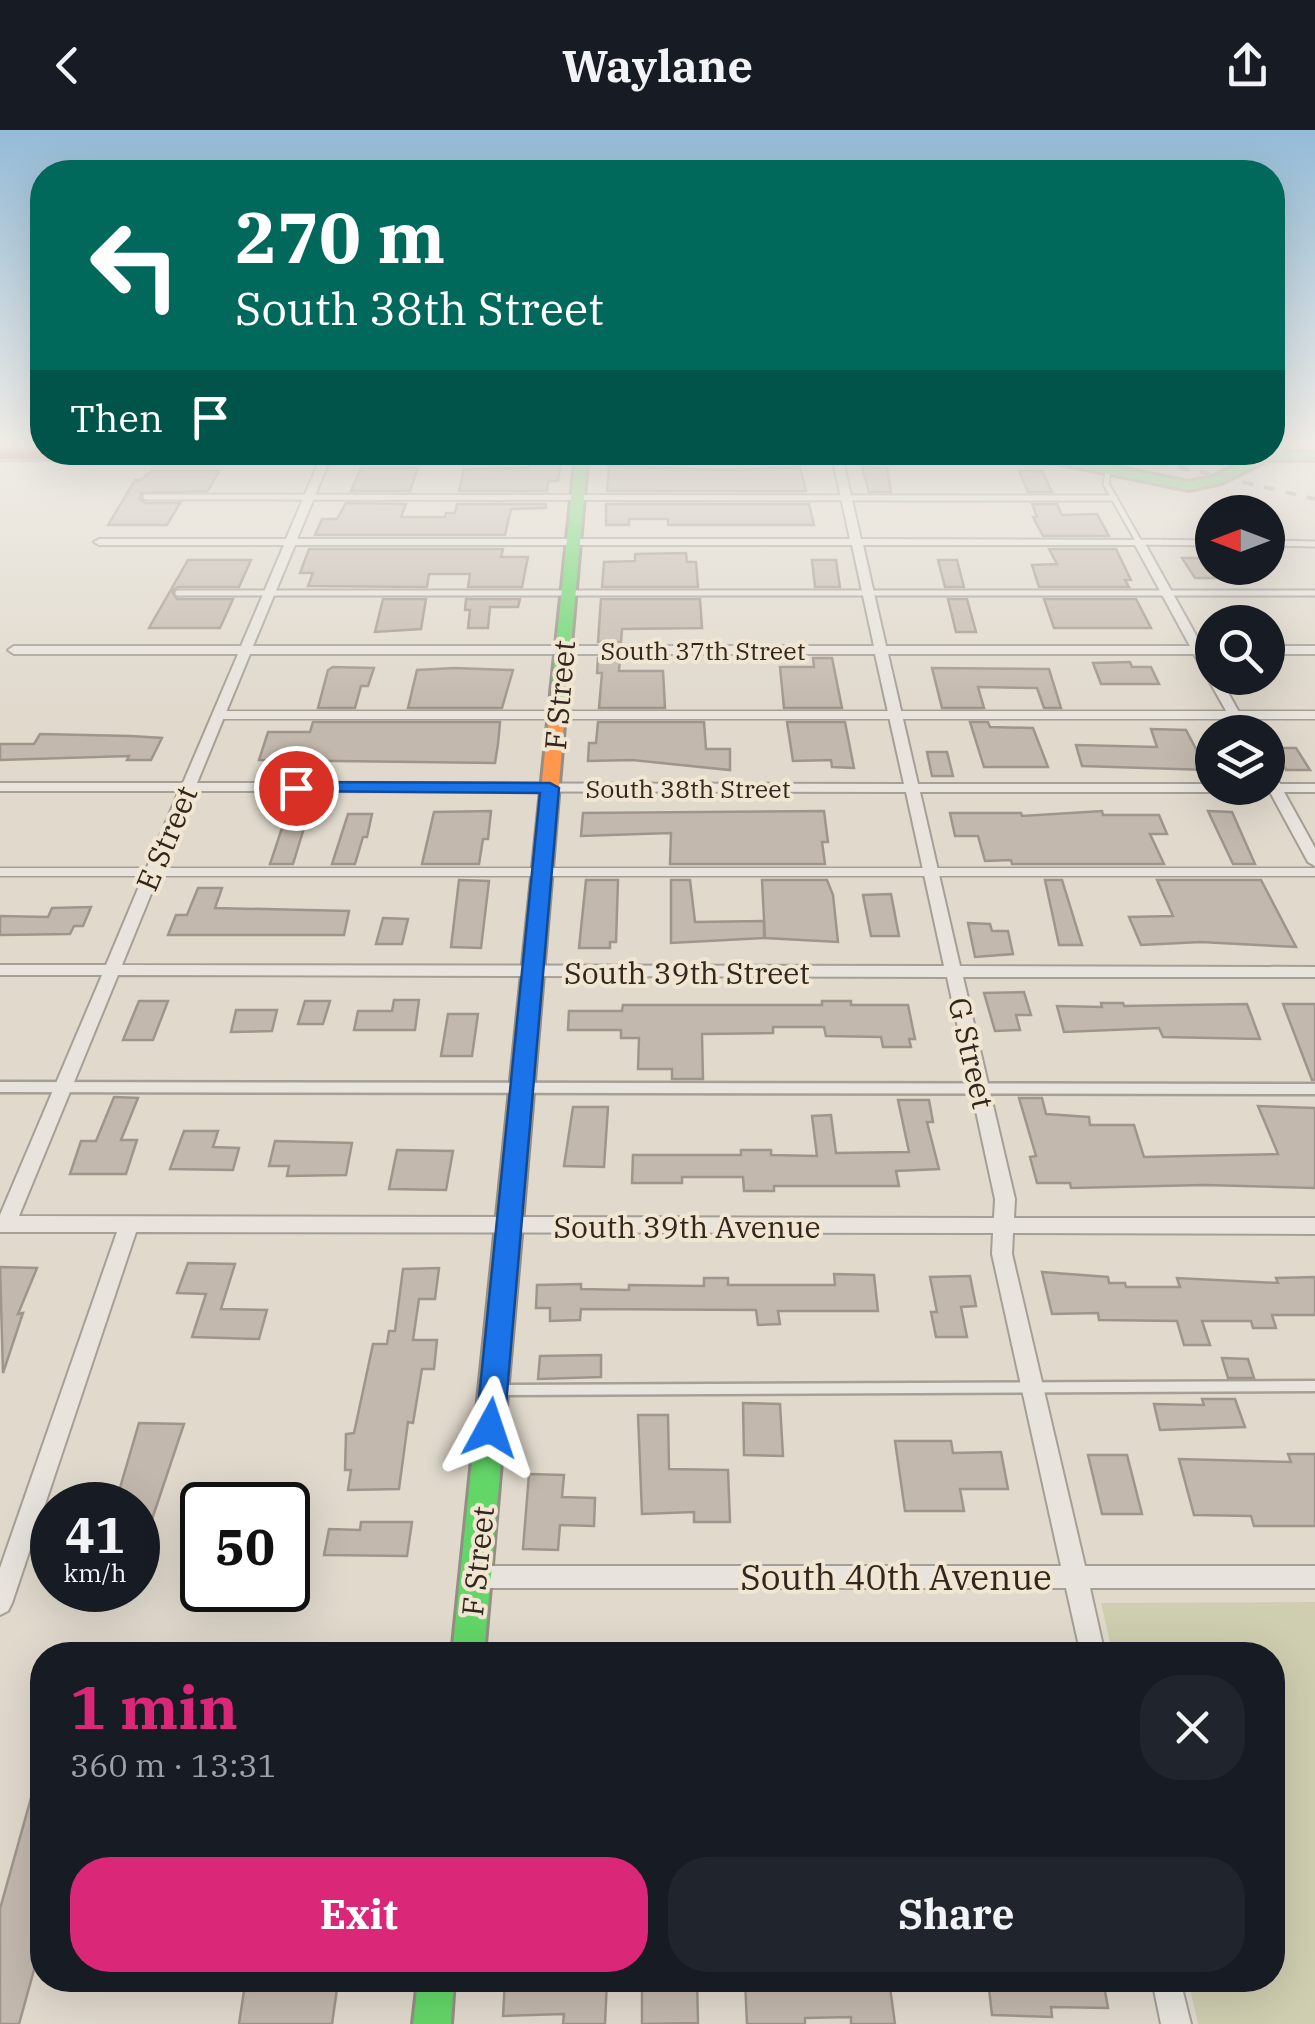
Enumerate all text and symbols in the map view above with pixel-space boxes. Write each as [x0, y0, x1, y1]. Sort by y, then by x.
text: Waylane [562, 36, 753, 94]
icon: back [40, 38, 95, 93]
icon: share [1220, 38, 1275, 93]
text: 270 m [235, 191, 445, 282]
icon: left [70, 200, 200, 330]
text: South 38th Street [235, 279, 604, 337]
icon: arrive [183, 390, 238, 445]
text: Then [70, 393, 163, 442]
north arrow [1195, 495, 1285, 585]
map controls [1195, 495, 1285, 805]
button: search [1195, 605, 1285, 695]
street label: South 37th Street [601, 634, 806, 667]
street label: F Street [535, 639, 583, 751]
button: layers [1195, 715, 1285, 805]
pin [254, 746, 339, 831]
icon: arrive [269, 761, 324, 816]
street label: South 38th Street [586, 772, 791, 805]
street label: E Street [126, 780, 206, 896]
street label: South 39th Street [564, 953, 810, 992]
street label: G Street [940, 994, 1004, 1112]
street label: South 39th Avenue [553, 1207, 821, 1246]
position arrow [438, 1376, 542, 1480]
speed limit sign: 50 [180, 1482, 310, 1612]
text: 41 [65, 1502, 125, 1567]
street label: F Street [452, 1504, 502, 1618]
street label: South 40th Avenue [740, 1554, 1052, 1600]
text: km/h [63, 1556, 127, 1589]
text: 1 min [70, 1667, 238, 1746]
button: close [1140, 1675, 1245, 1780]
text: 360 m · 13:31 [70, 1744, 277, 1786]
button: Exit [70, 1857, 648, 1972]
button: Share [668, 1857, 1245, 1972]

